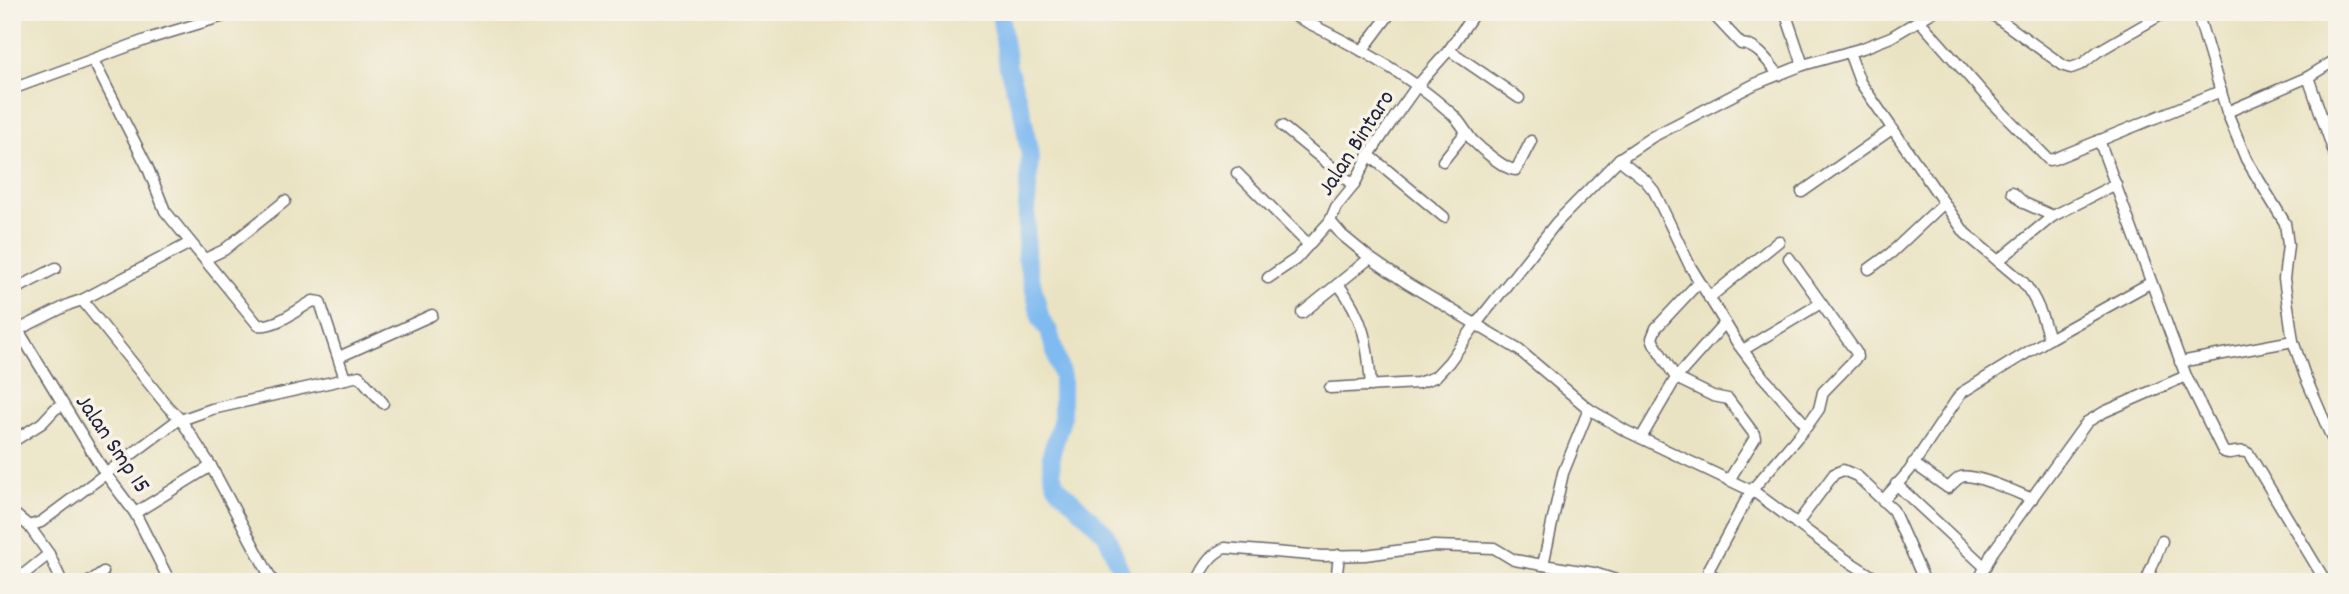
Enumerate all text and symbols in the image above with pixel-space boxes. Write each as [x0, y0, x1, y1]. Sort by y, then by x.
street label: Jalan Bintaro [1311, 84, 1404, 203]
street label: Jalan Smp 15 [66, 388, 157, 501]

